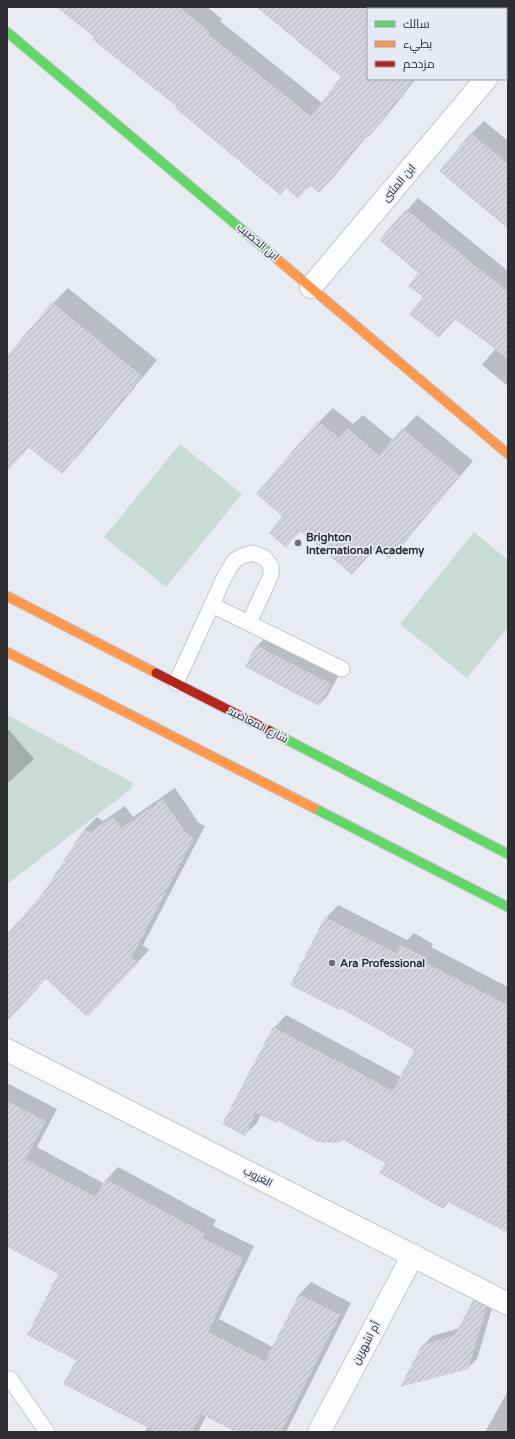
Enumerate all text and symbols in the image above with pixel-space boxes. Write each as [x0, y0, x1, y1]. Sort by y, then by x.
legend [367, 8, 507, 80]
text: سالك [403, 17, 430, 31]
text: بطيء [403, 37, 432, 54]
text: مزدحم [403, 57, 435, 72]
street label: ابن المثنى [379, 161, 419, 205]
street label: ابن الحصيب [234, 221, 282, 263]
place label: Brighton International Academy [306, 531, 424, 558]
marker: Brighton International Academy [293, 538, 303, 548]
street label: شارع المعاضيد [225, 704, 290, 747]
place label: Ara Professional [340, 957, 425, 970]
marker: Ara Professional [327, 958, 337, 968]
street label: الغروب [241, 1164, 275, 1190]
street label: أم اشهرين [348, 1319, 384, 1367]

